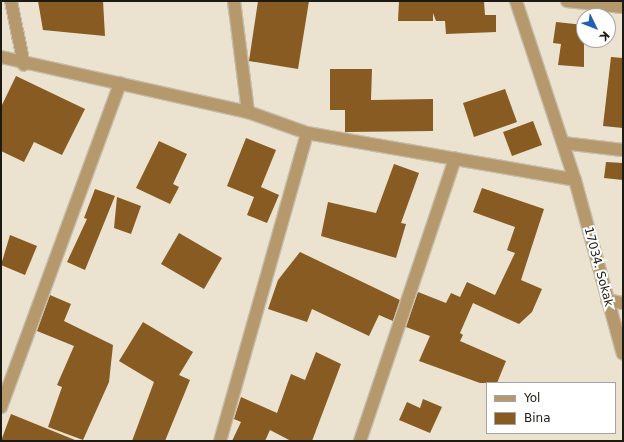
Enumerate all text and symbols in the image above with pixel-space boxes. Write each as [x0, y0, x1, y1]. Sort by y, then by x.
north arrow [576, 8, 616, 48]
text: K [597, 28, 612, 43]
street label: 17034. Sokak [580, 226, 616, 308]
legend [486, 382, 616, 434]
text: Yol [524, 391, 540, 405]
text: Bina [524, 411, 551, 425]

